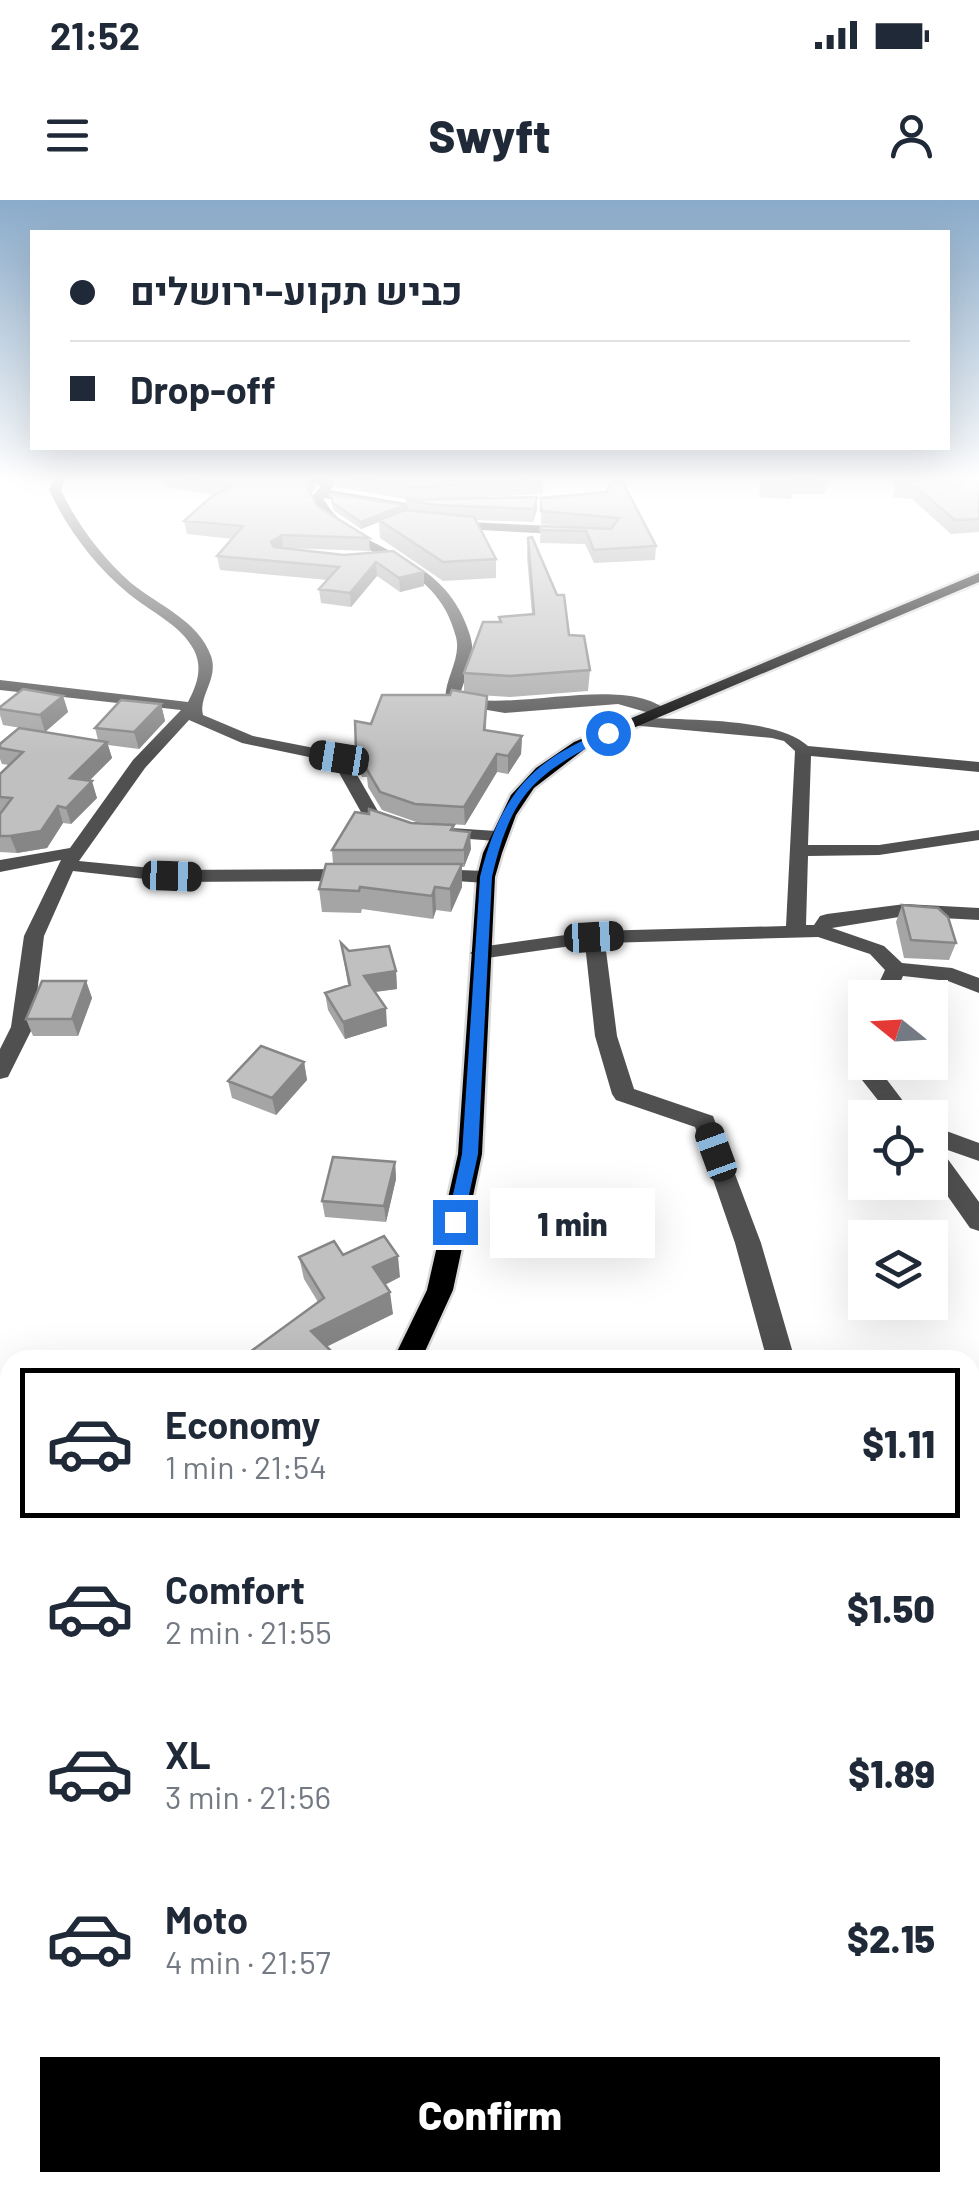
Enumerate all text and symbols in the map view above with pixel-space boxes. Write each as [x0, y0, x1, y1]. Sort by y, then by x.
text: 21:52 [50, 12, 140, 58]
icon: menu [40, 108, 95, 163]
text: Swyft [429, 108, 550, 162]
icon: person [884, 108, 939, 163]
text: כביש תקוע–ירושלים [130, 267, 463, 313]
text: Drop-off [130, 366, 276, 412]
route start [586, 711, 631, 756]
car [307, 738, 371, 778]
car [141, 860, 203, 892]
car [563, 920, 625, 954]
north arrow [848, 980, 948, 1080]
map controls [848, 980, 948, 1320]
button: locate [848, 1100, 948, 1200]
car [692, 1119, 740, 1185]
callout: 1 min [490, 1187, 655, 1257]
route end [433, 1200, 478, 1245]
text: 1 min [537, 1204, 608, 1242]
button: layers [848, 1220, 948, 1320]
icon: car [45, 1398, 135, 1488]
text: Economy [165, 1401, 320, 1447]
text: $1.11 [862, 1420, 935, 1466]
text: 1 min · 21:54 [165, 1447, 327, 1485]
icon: car [45, 1563, 135, 1653]
text: Comfort [165, 1566, 305, 1612]
text: $1.50 [847, 1585, 935, 1631]
text: 2 min · 21:55 [165, 1612, 332, 1650]
icon: car [45, 1728, 135, 1818]
text: XL [165, 1731, 211, 1777]
text: $1.89 [848, 1750, 935, 1796]
text: 3 min · 21:56 [165, 1777, 331, 1815]
icon: car [45, 1893, 135, 1983]
text: Moto [165, 1896, 248, 1942]
text: $2.15 [847, 1915, 935, 1961]
text: 4 min · 21:57 [165, 1942, 331, 1980]
button: Confirm [40, 2057, 940, 2172]

